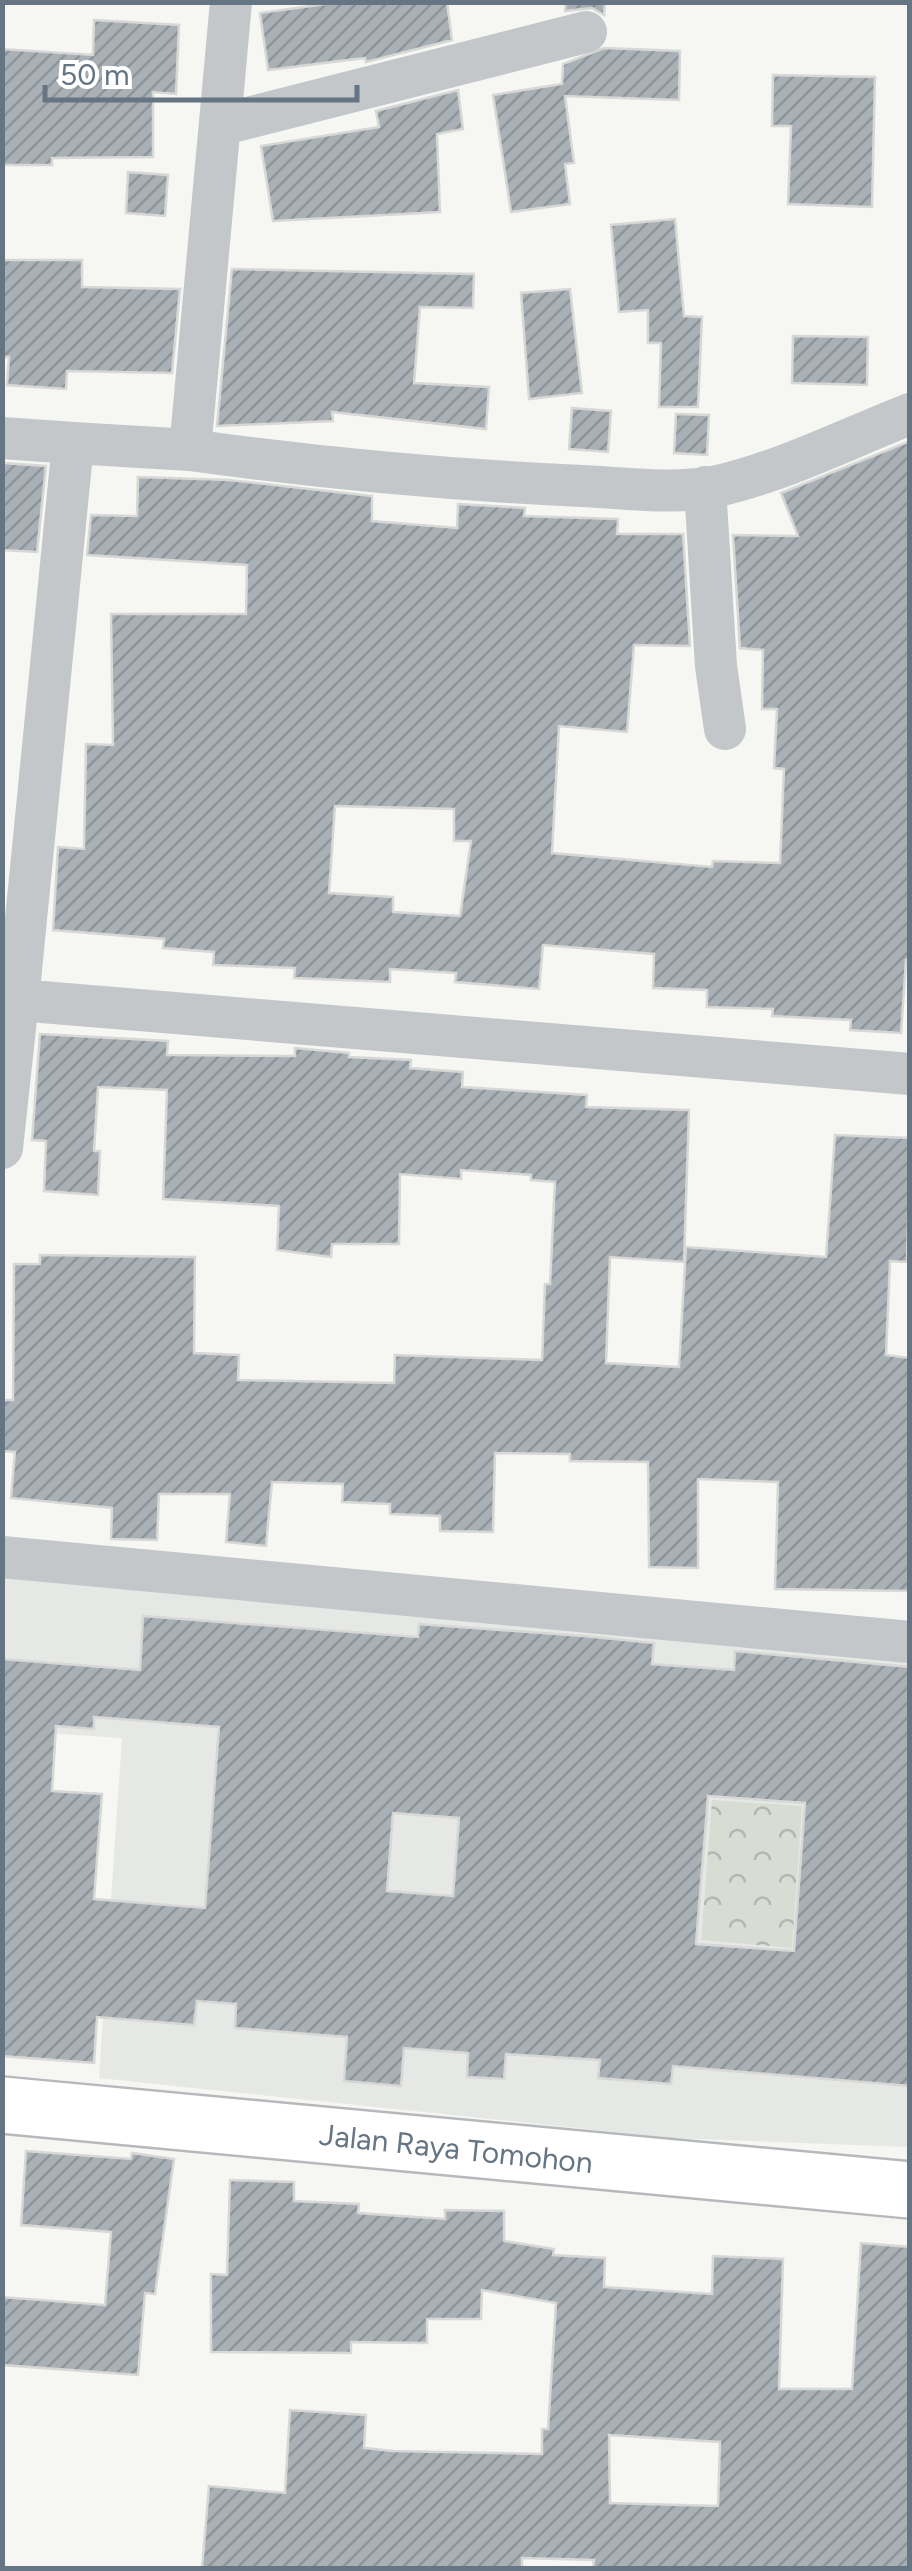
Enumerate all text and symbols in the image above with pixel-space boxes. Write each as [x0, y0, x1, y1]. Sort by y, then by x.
scale bar [45, 40, 358, 102]
text: 50 m [60, 56, 129, 93]
street label: Jalan Raya Tomohon [318, 2116, 595, 2181]

